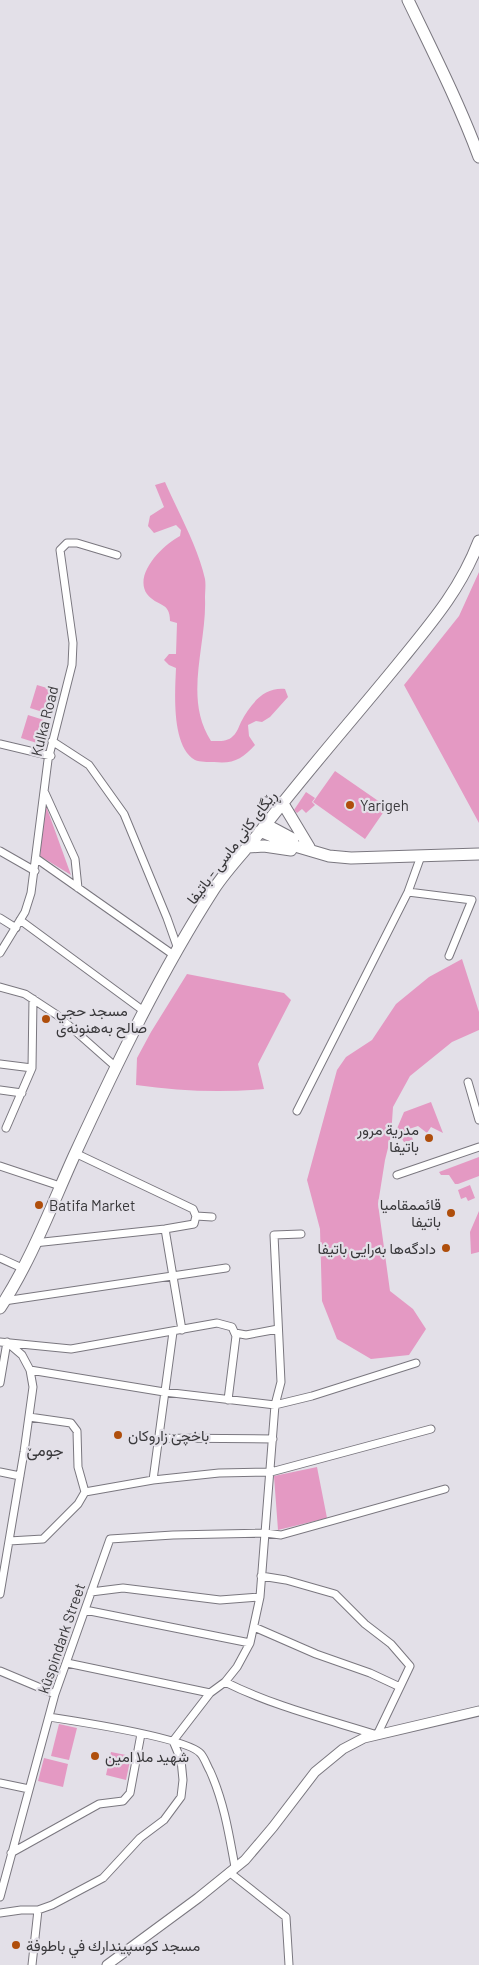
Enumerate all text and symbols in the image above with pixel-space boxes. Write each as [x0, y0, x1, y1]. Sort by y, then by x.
street label: Kulka Road [27, 684, 61, 758]
street label: ڕێگای کانی ماسی - باتيفا [182, 787, 283, 910]
place label: Yarigeh [360, 796, 409, 814]
marker: Yarigeh [344, 799, 356, 811]
place label: مسجد حجي صالح بەھنونەی [56, 1001, 147, 1039]
marker: مسجد حجي صالح بەھنونەی [40, 1013, 52, 1025]
place label: مدرية مرور باتيفا [356, 1120, 419, 1156]
marker: مدرية مرور باتيفا [423, 1132, 435, 1144]
place label: قائممقاميا باتيفا [380, 1195, 441, 1231]
place label: Batifa Market [49, 1196, 135, 1214]
marker: Batifa Market [33, 1199, 45, 1211]
marker: قائممقاميا باتيفا [445, 1207, 457, 1219]
place label: دادگه‌ها به‌رايى باتيفا [318, 1239, 436, 1259]
marker: دادگه‌ها به‌رايى باتيفا [440, 1242, 452, 1254]
place label: باخچێ زاروکان [128, 1426, 209, 1446]
marker: باخچێ زاروکان [112, 1429, 124, 1441]
district label: جومێ [26, 1440, 64, 1461]
street label: kûspindark Street [34, 1580, 88, 1696]
place label: شهيد ملا امين [105, 1747, 189, 1767]
marker: شهيد ملا امين [89, 1750, 101, 1762]
place label: مسجد كوسپيندارك في باطوفة [26, 1936, 200, 1959]
marker: مسجد كوسپيندارك في باطوفة [10, 1939, 22, 1951]

